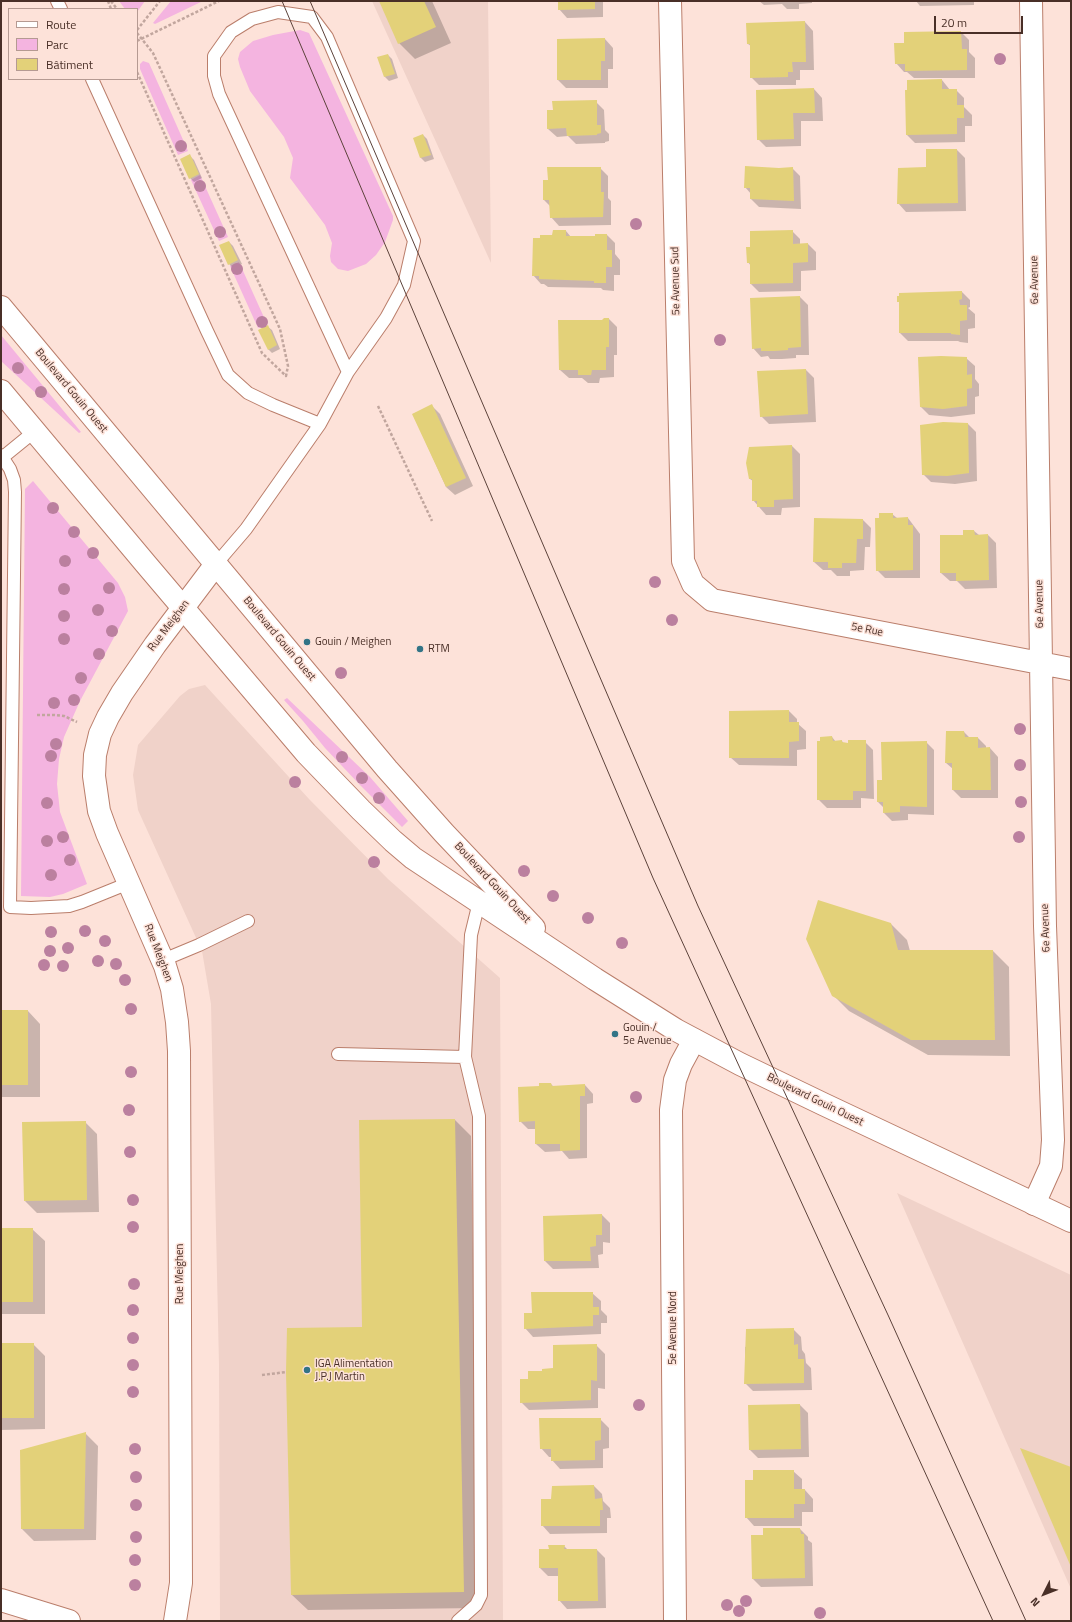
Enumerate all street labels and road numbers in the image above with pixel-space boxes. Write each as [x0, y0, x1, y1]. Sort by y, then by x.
street label: 5e Avenue Sud [669, 247, 683, 315]
street label: 6e Avenue [1028, 256, 1042, 304]
street label: Boulevard Gouin Ouest [32, 346, 110, 436]
street label: 6e Avenue [1033, 580, 1047, 628]
street label: Boulevard Gouin Ouest [240, 594, 318, 684]
street label: Rue Meighen [145, 598, 193, 654]
street label: 5e Rue [850, 620, 884, 640]
street label: Boulevard Gouin Ouest [451, 840, 533, 926]
street label: 6e Avenue [1039, 904, 1053, 952]
street label: Rue Meighen [141, 922, 175, 984]
street label: Boulevard Gouin Ouest [765, 1071, 865, 1129]
street label: Rue Meighen [173, 1244, 187, 1304]
street label: 5e Avenue Nord [666, 1291, 680, 1365]

